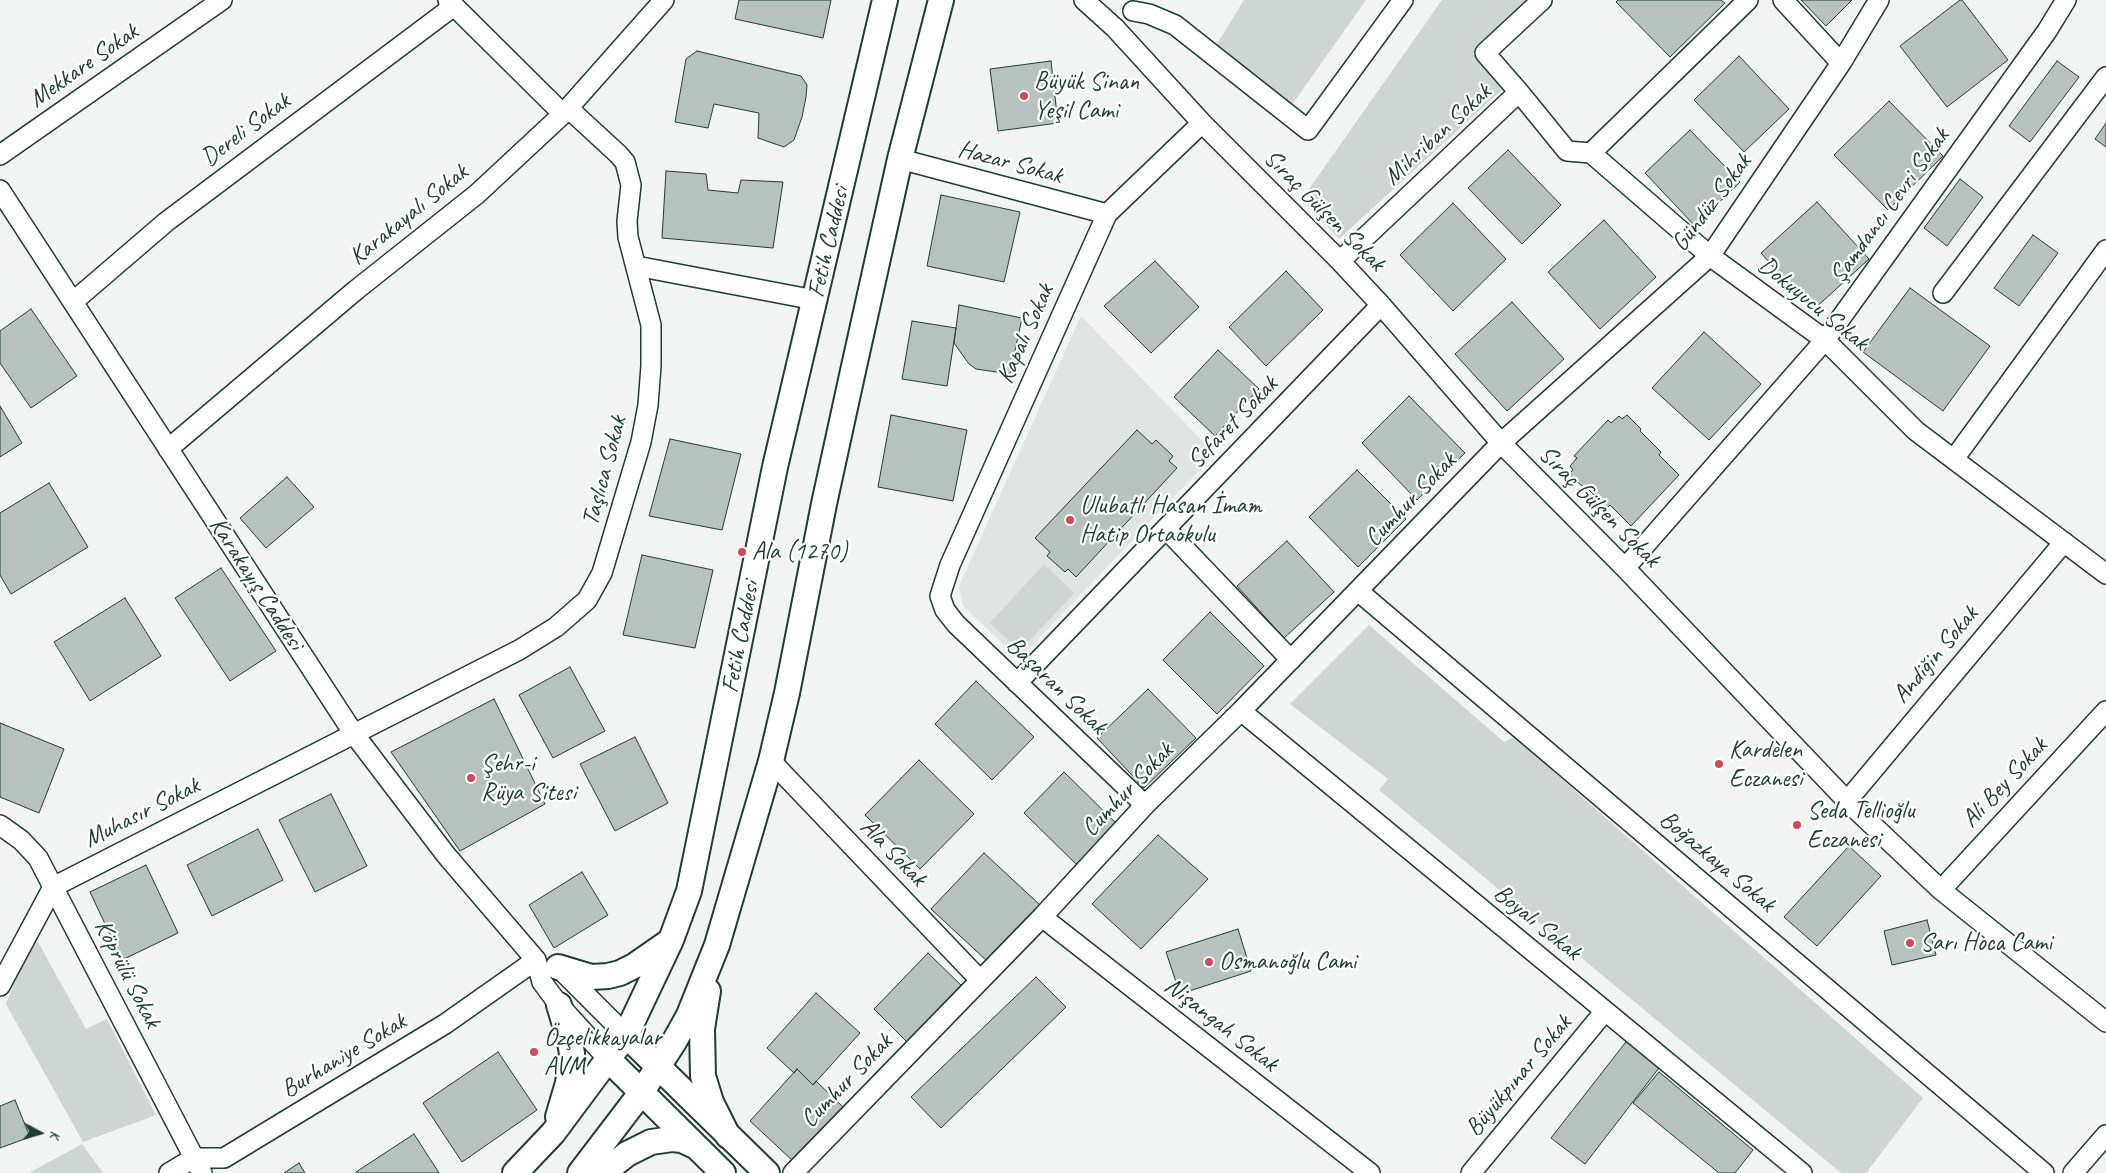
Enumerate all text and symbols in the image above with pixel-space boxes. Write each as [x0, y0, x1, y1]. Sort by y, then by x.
street label: Mekkare Sokak [24, 17, 144, 115]
place label: Büyük Sinan Yeşil Cami [1034, 67, 1139, 126]
street label: Mihriban Sokak [1378, 78, 1498, 192]
street label: Dereli Sokak [195, 87, 297, 173]
marker: Büyük Sinan Yeşil Cami [1018, 90, 1030, 102]
street label: Şamdancı Cevri Sokak [1824, 122, 1956, 290]
street label: Hazar Sokak [954, 135, 1066, 191]
street label: Sıraç Gülşen Sokak [1257, 144, 1391, 278]
street label: Gündüz Sokak [1666, 148, 1758, 258]
street label: Karakayalı Sokak [344, 158, 474, 272]
street label: Fetih Caddesi [802, 184, 856, 300]
street label: Dokuyucu Sokak [1752, 250, 1874, 358]
street label: Kapalı Sokak [991, 280, 1061, 388]
street label: Sefaret Sokak [1181, 370, 1285, 476]
street label: Taşlıca Sokak [576, 413, 634, 529]
street label: Sıraç Gülşen Sokak [1532, 440, 1666, 574]
street label: Cumhur Sokak [1359, 447, 1463, 553]
place label: Ulubatlı Hasan İmam Hatip Ortaokulu [1080, 491, 1261, 550]
street label: Karakayış Caddesi [202, 512, 310, 656]
marker: Ulubatlı Hasan İmam Hatip Ortaokulu [1064, 514, 1076, 526]
place label: Ala (1270) [752, 537, 847, 567]
marker: Ala (1270) [736, 546, 748, 558]
street label: Fetih Caddesi [715, 579, 767, 695]
street label: Andiğin Sokak [1887, 600, 1985, 710]
street label: Başaran Sokak [999, 631, 1113, 741]
street label: Ali Bey Sokak [1956, 732, 2054, 834]
place label: Kardelen Eczanesi [1729, 735, 1802, 794]
street label: Cumhur Sokak [1076, 737, 1180, 843]
place label: Şehr-i Rüya Sitesi [481, 749, 576, 808]
marker: Kardelen Eczanesi [1713, 758, 1725, 770]
street label: Muhasır Sokak [79, 771, 205, 855]
marker: Şehr-i Rüya Sitesi [465, 772, 477, 784]
place label: Seda Tellioğlu Eczanesi [1807, 796, 1915, 855]
street label: Boğazkaya Sokak [1653, 805, 1781, 919]
street label: Ala Sokak [853, 813, 933, 893]
marker: Seda Tellioğlu Eczanesi [1791, 819, 1803, 831]
street label: Boyalı Sokak [1487, 879, 1587, 967]
street label: Köprülü Sokak [87, 915, 167, 1033]
place label: Sarı Hoca Cami [1920, 928, 2052, 958]
marker: Sarı Hoca Cami [1904, 937, 1916, 949]
place label: Osmanoğlu Cami [1219, 947, 1356, 977]
marker: Osmanoğlu Cami [1203, 956, 1215, 968]
street label: Nişangah Sokak [1158, 971, 1284, 1079]
street label: Burhaniye Sokak [276, 1007, 412, 1105]
street label: Büyükpınar Sokak [1459, 1009, 1579, 1143]
place label: Özçelikkayalar AVM [544, 1023, 661, 1082]
street label: Cumhur Sokak [795, 1028, 899, 1134]
marker: Özçelikkayalar AVM [528, 1046, 540, 1058]
north arrow [15, 1108, 65, 1158]
text: K [47, 1130, 64, 1139]

